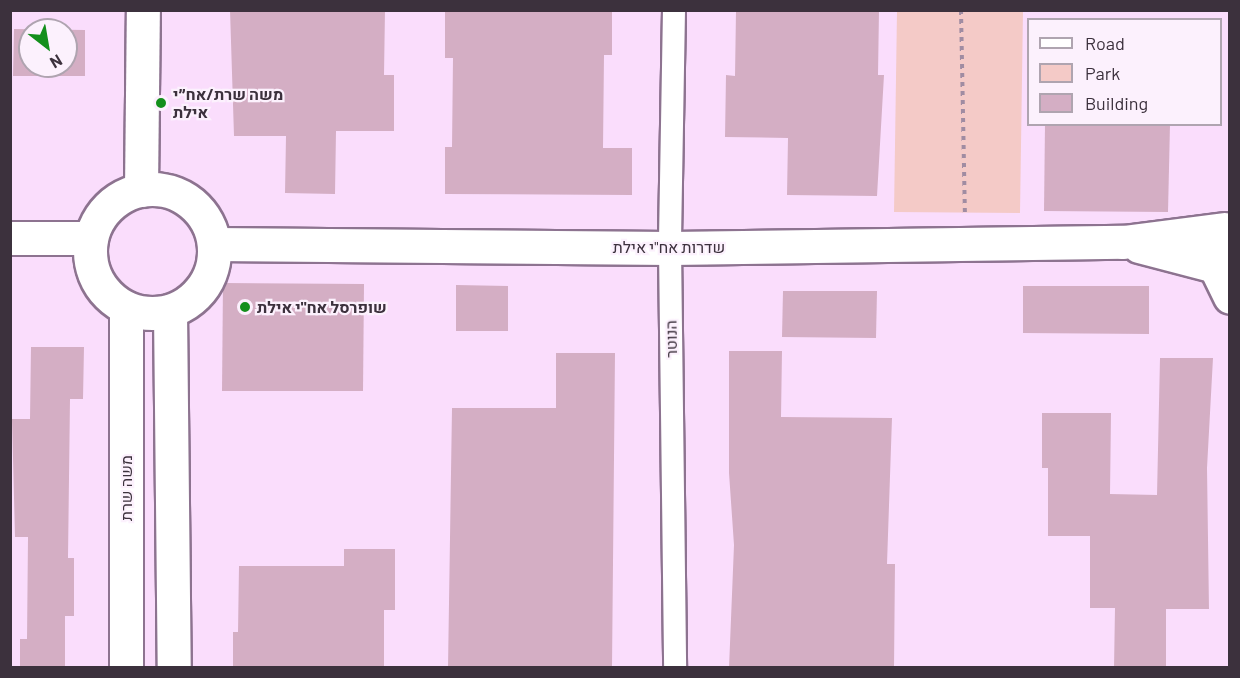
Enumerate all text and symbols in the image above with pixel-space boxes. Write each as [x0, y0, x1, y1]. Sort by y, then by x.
north arrow [18, 18, 78, 78]
legend [1027, 18, 1222, 126]
text: Road [1085, 32, 1125, 54]
text: N [47, 51, 66, 73]
text: Park [1085, 62, 1120, 84]
place label: משה שרת/אח״י אילת [173, 84, 283, 122]
text: Building [1085, 92, 1148, 114]
marker: משה שרת/אח״י אילת [154, 96, 168, 110]
street label: שדרות אח"י אילת [613, 237, 725, 257]
place label: שופרסל אח"י אילת [257, 297, 387, 317]
marker: שופרסל אח"י אילת [238, 300, 252, 314]
street label: הנוטר [661, 320, 681, 358]
street label: משה שרת [116, 455, 136, 521]

